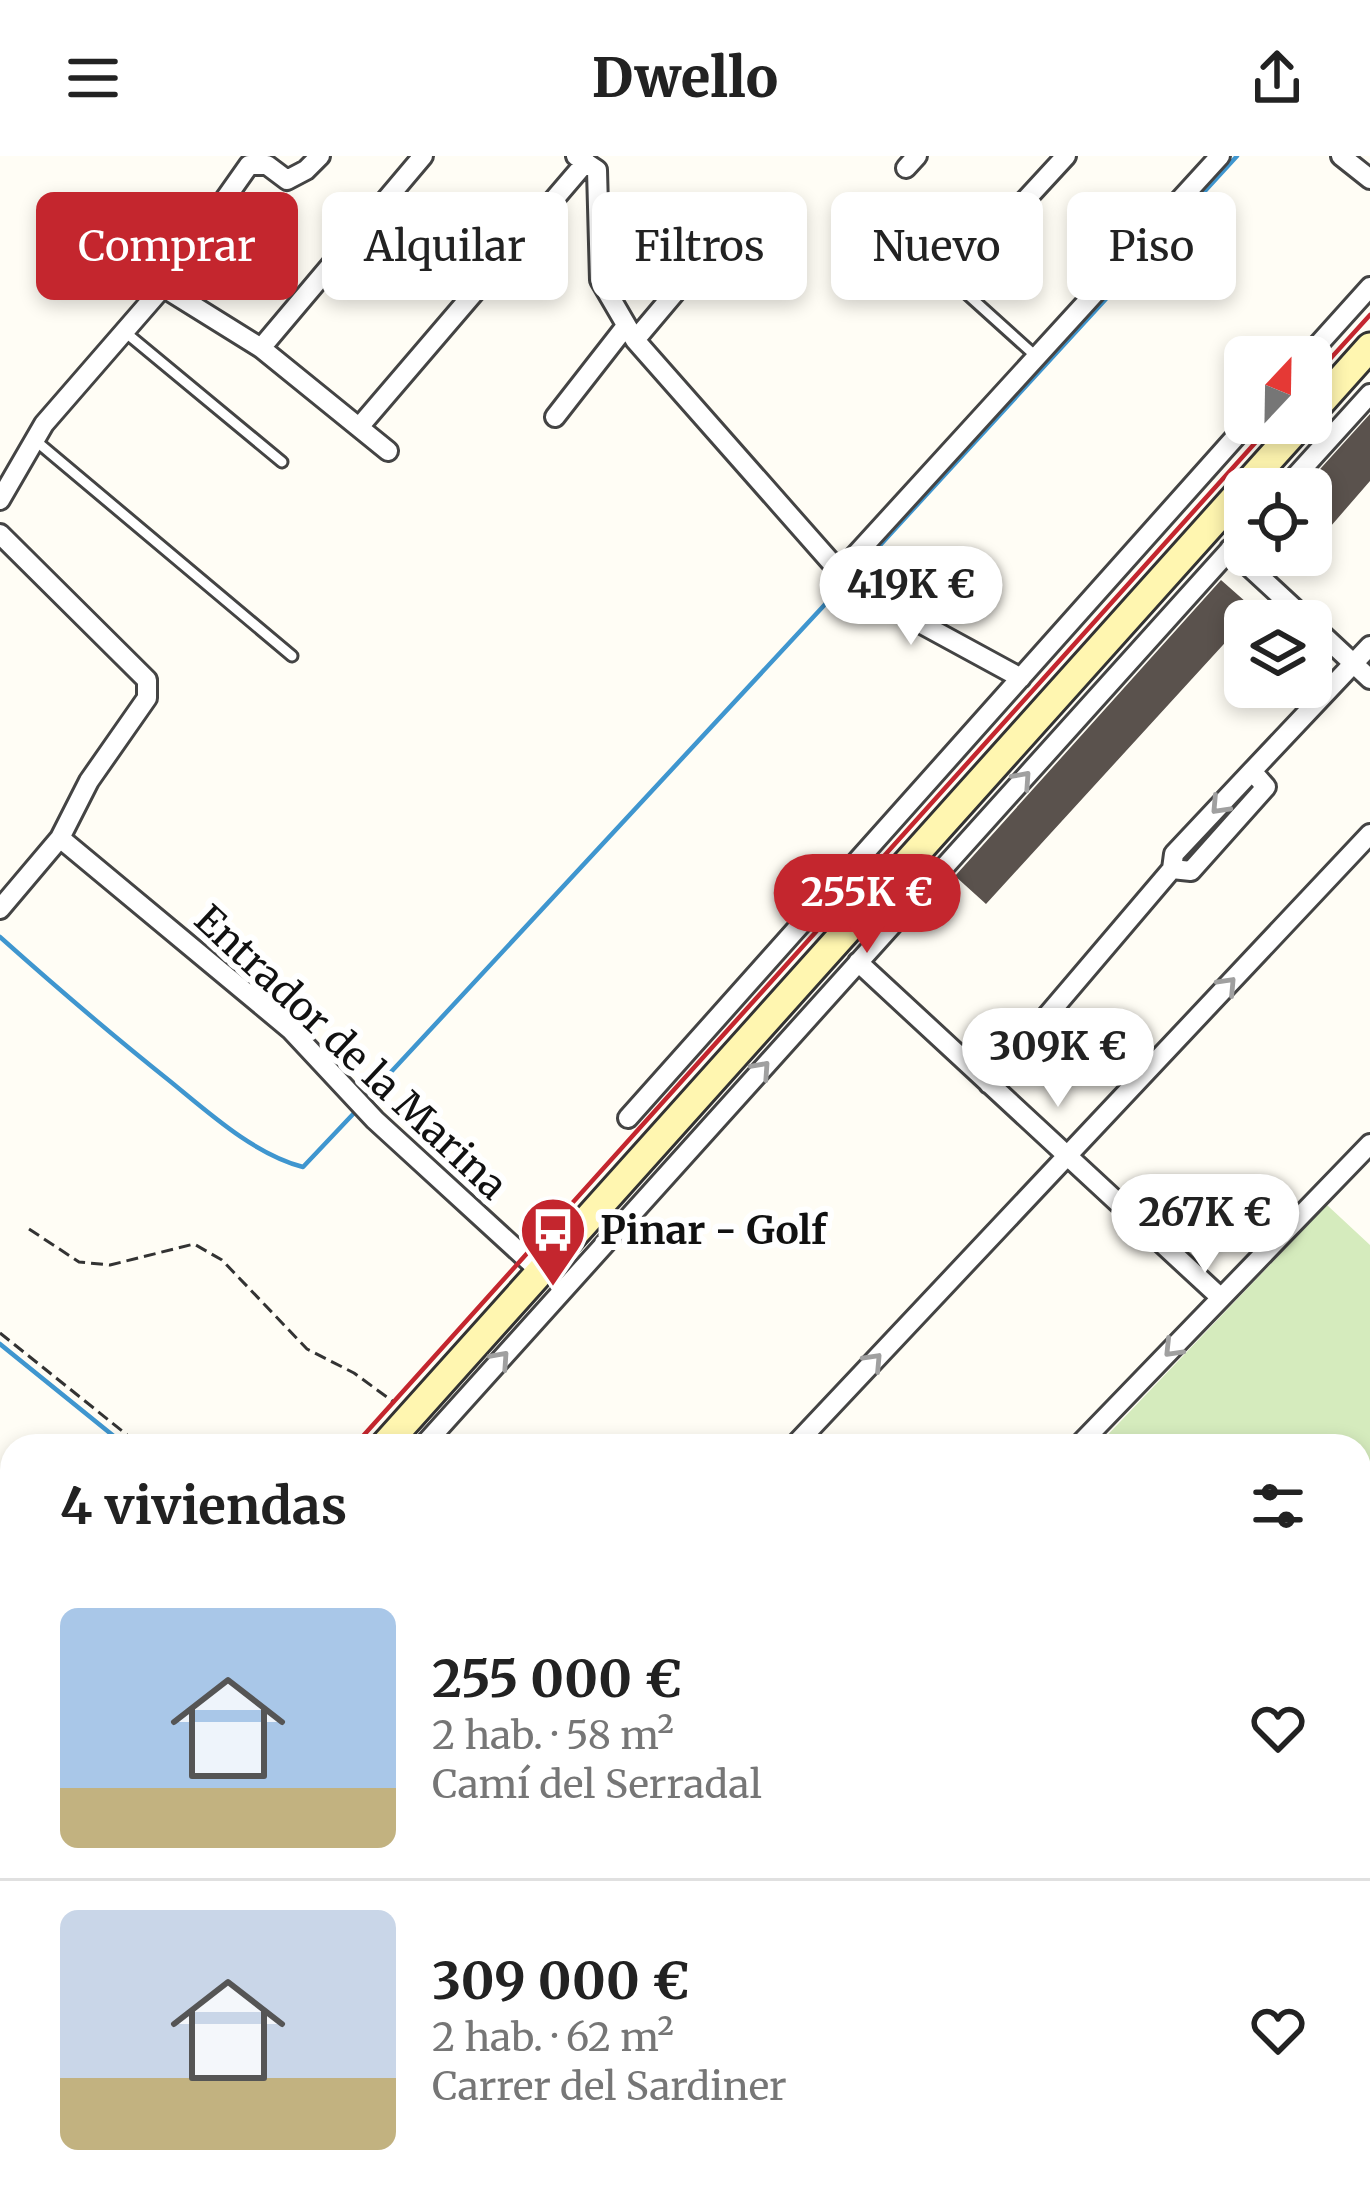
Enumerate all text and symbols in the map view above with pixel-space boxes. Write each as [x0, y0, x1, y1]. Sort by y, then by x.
text: Dwello [592, 44, 778, 112]
icon: menu [60, 45, 126, 111]
icon: share [1244, 45, 1310, 111]
chip: Comprar [36, 192, 298, 300]
chip: Alquilar [322, 192, 568, 300]
chip: Filtros [592, 192, 807, 300]
chip: Nuevo [831, 192, 1043, 300]
chip: Piso [1067, 192, 1236, 300]
north arrow [1224, 336, 1332, 444]
map controls [1224, 336, 1332, 708]
button: locate [1224, 468, 1332, 576]
pin: 419K € [813, 546, 1009, 648]
text: 419K € [847, 560, 975, 609]
button: layers [1224, 600, 1332, 708]
one-way arrow [1009, 772, 1030, 793]
one-way arrow [1211, 793, 1233, 814]
pin: 255K € [769, 854, 965, 956]
text: 255K € [801, 868, 933, 917]
street label: Entrador de la Marina [184, 895, 517, 1210]
one-way arrow [1213, 977, 1235, 999]
pin: 309K € [960, 1008, 1156, 1110]
text: 309K € [989, 1022, 1127, 1071]
one-way arrow [748, 1062, 769, 1083]
pin: 267K € [1107, 1174, 1303, 1276]
text: 267K € [1138, 1188, 1272, 1237]
bus stop icon: Pinar - Golf [518, 1195, 588, 1289]
place label: Pinar - Golf [600, 1206, 828, 1255]
one-way arrow [1165, 1335, 1187, 1357]
one-way arrow [487, 1351, 508, 1373]
one-way arrow [860, 1353, 882, 1374]
icon: filters [1245, 1473, 1311, 1539]
text: 4 viviendas [60, 1474, 347, 1538]
text: 255 000 € [432, 1647, 682, 1711]
icon: home [156, 1656, 300, 1800]
icon: heart [1245, 1695, 1311, 1761]
text: 2 hab. · 58 m² [432, 1711, 674, 1760]
text: Camí del Serradal [432, 1760, 762, 1809]
text: 309 000 € [432, 1949, 690, 2013]
icon: home [156, 1958, 300, 2102]
icon: heart [1245, 1997, 1311, 2063]
text: 2 hab. · 62 m² [432, 2013, 674, 2062]
text: Carrer del Sardiner [432, 2062, 787, 2111]

